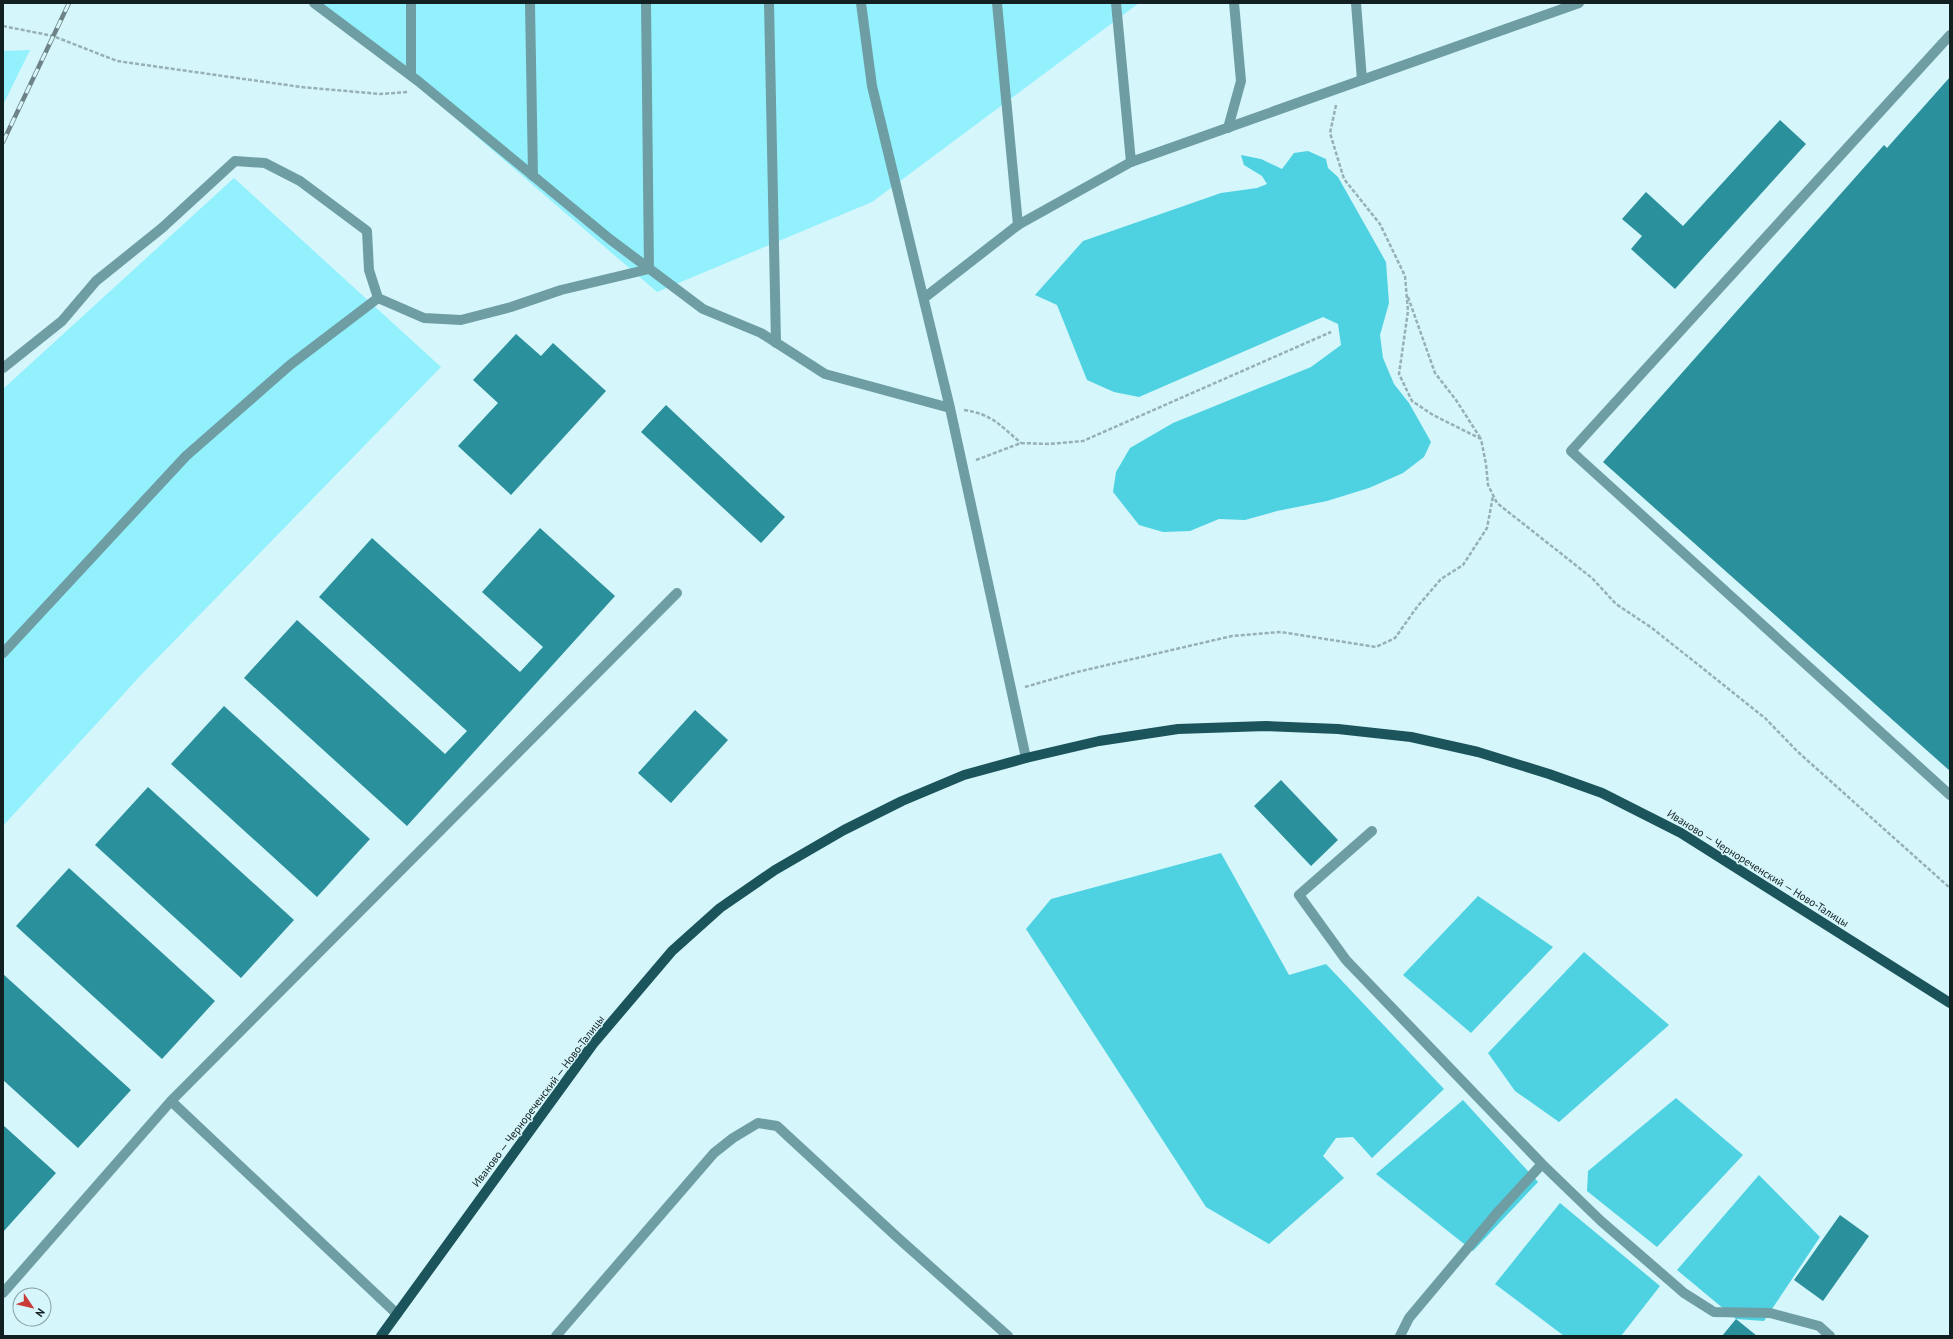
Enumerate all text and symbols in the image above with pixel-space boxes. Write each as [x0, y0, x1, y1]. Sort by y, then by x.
street label: Иваново — Чернореченский — Ново-Талицы [1665, 806, 1851, 930]
street label: Иваново — Чернореченский — Ново-Талицы [469, 1012, 607, 1190]
north arrow [12, 1287, 52, 1327]
text: N [32, 1306, 48, 1320]

